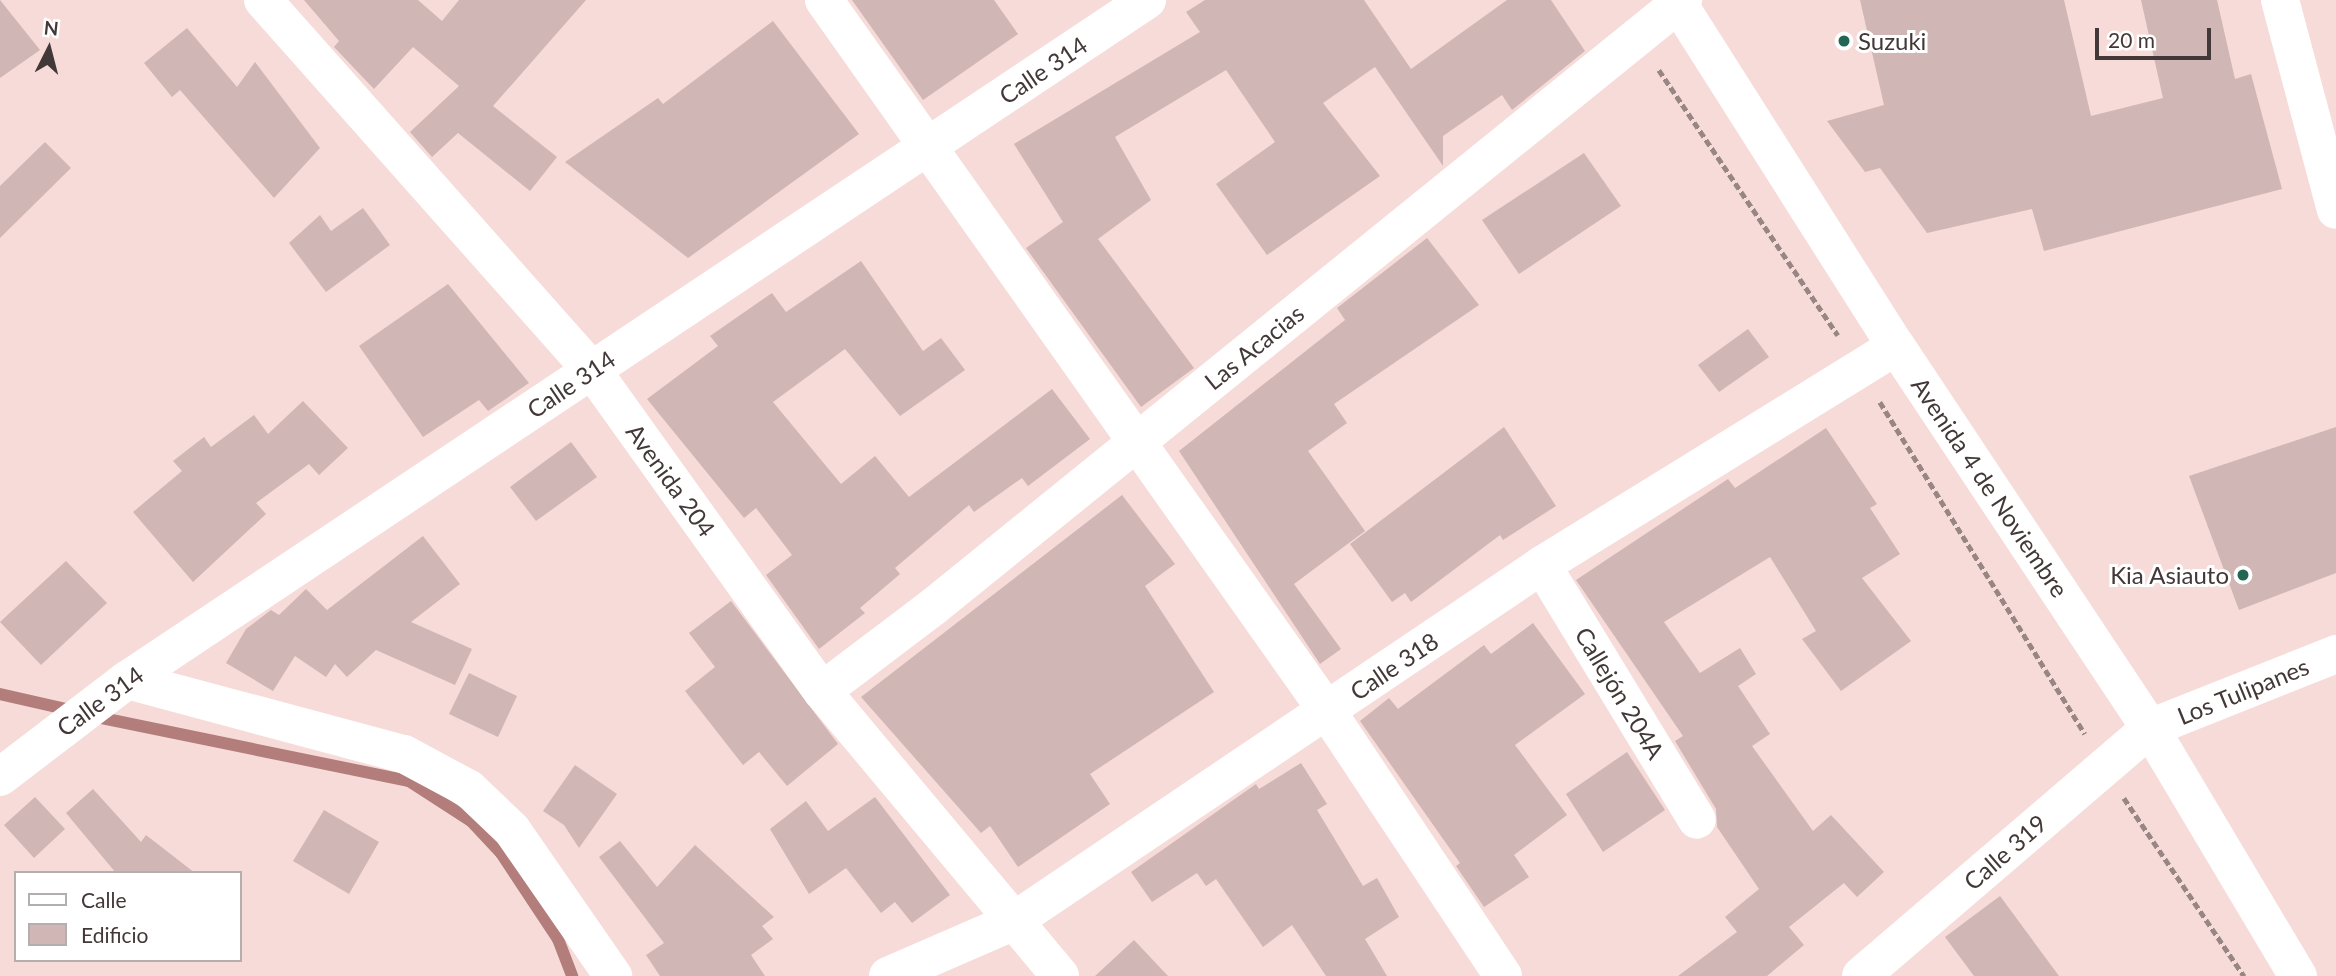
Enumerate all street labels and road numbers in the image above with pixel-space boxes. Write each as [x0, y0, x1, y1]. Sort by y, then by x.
street label: Calle 314 [994, 30, 1092, 110]
street label: Las Acacias [1198, 298, 1310, 396]
street label: Calle 314 [522, 344, 620, 424]
street label: Avenida 4 de Noviembre [1906, 372, 2074, 602]
street label: Avenida 204 [620, 418, 722, 542]
street label: Callejón 204A [1569, 622, 1671, 764]
street label: Calle 318 [1345, 626, 1443, 706]
street label: Los Tulipanes [2173, 651, 2313, 731]
street label: Calle 314 [51, 660, 149, 742]
street label: Calle 319 [1958, 808, 2052, 896]

